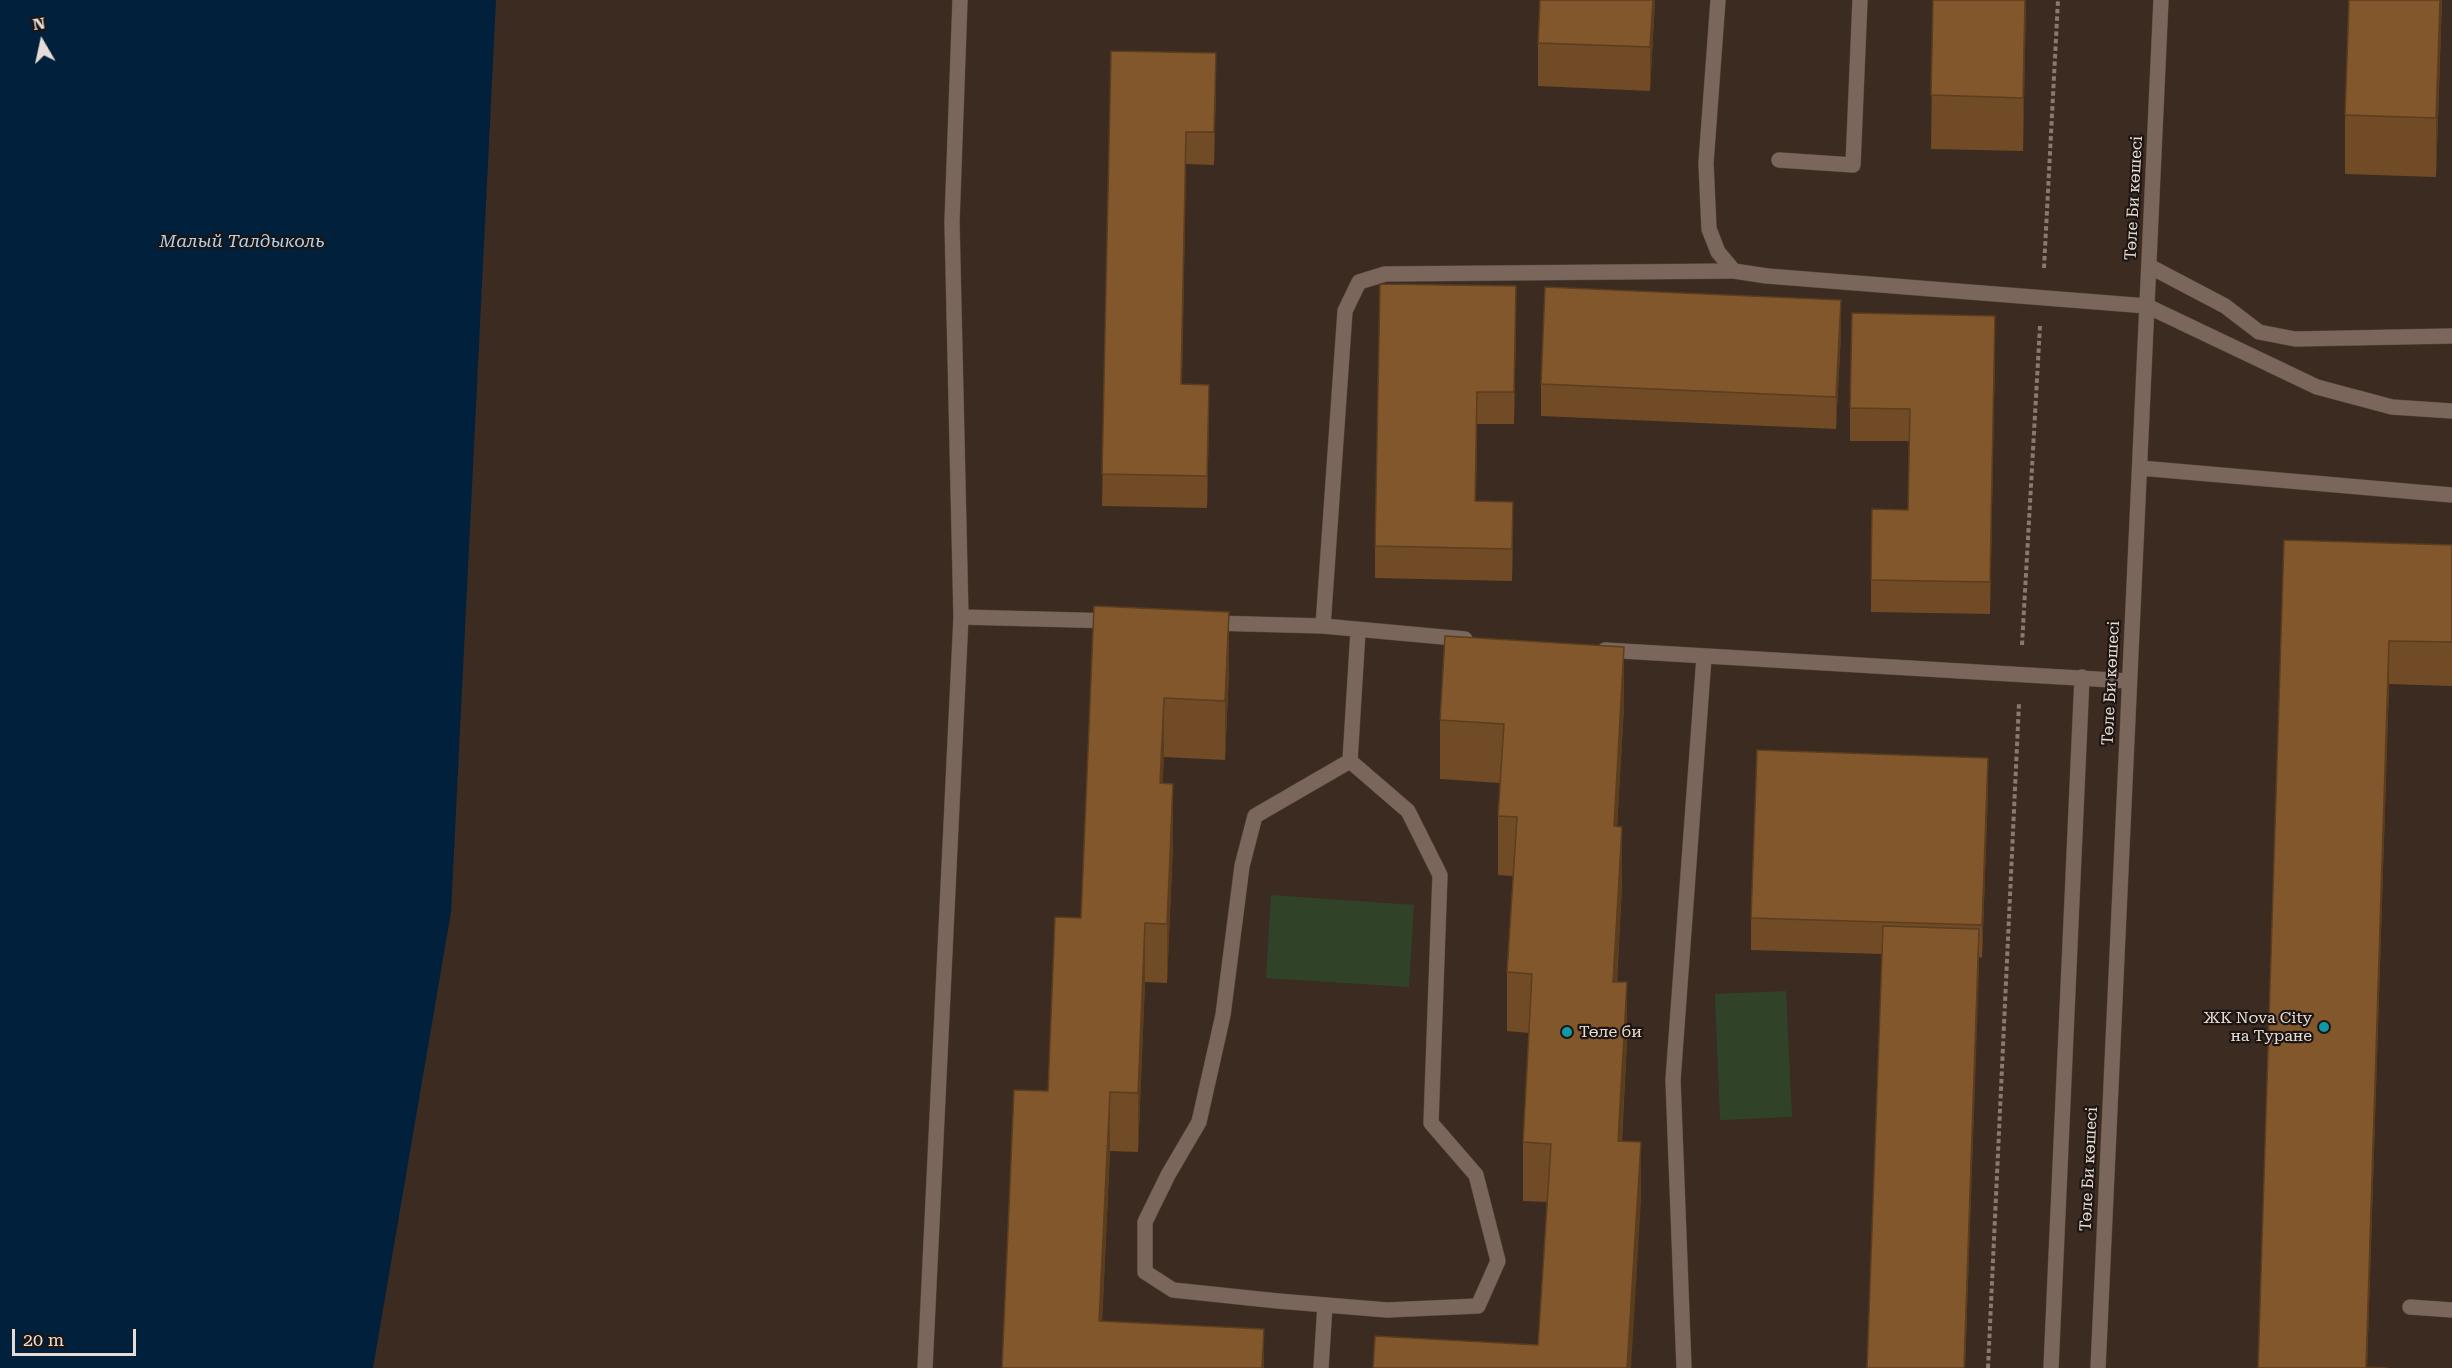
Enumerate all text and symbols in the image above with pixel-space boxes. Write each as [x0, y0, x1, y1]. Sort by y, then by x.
north arrow [12, 12, 72, 72]
text: N [32, 13, 47, 34]
street label: Төле Би көшесі [2121, 135, 2147, 261]
water label: Малый Талдыколь [159, 231, 325, 253]
street label: Төле Би көшесі [2098, 620, 2124, 746]
place label: ЖК Nova City на Туране [2203, 1008, 2312, 1046]
marker: ЖК Nova City на Туране [2317, 1020, 2331, 1034]
place label: Төле би [1579, 1022, 1642, 1042]
marker: Төле би [1560, 1025, 1574, 1039]
street label: Төле Би көшесі [2076, 1106, 2102, 1232]
scale bar [15, 1317, 140, 1355]
text: 20 m [23, 1329, 64, 1350]

